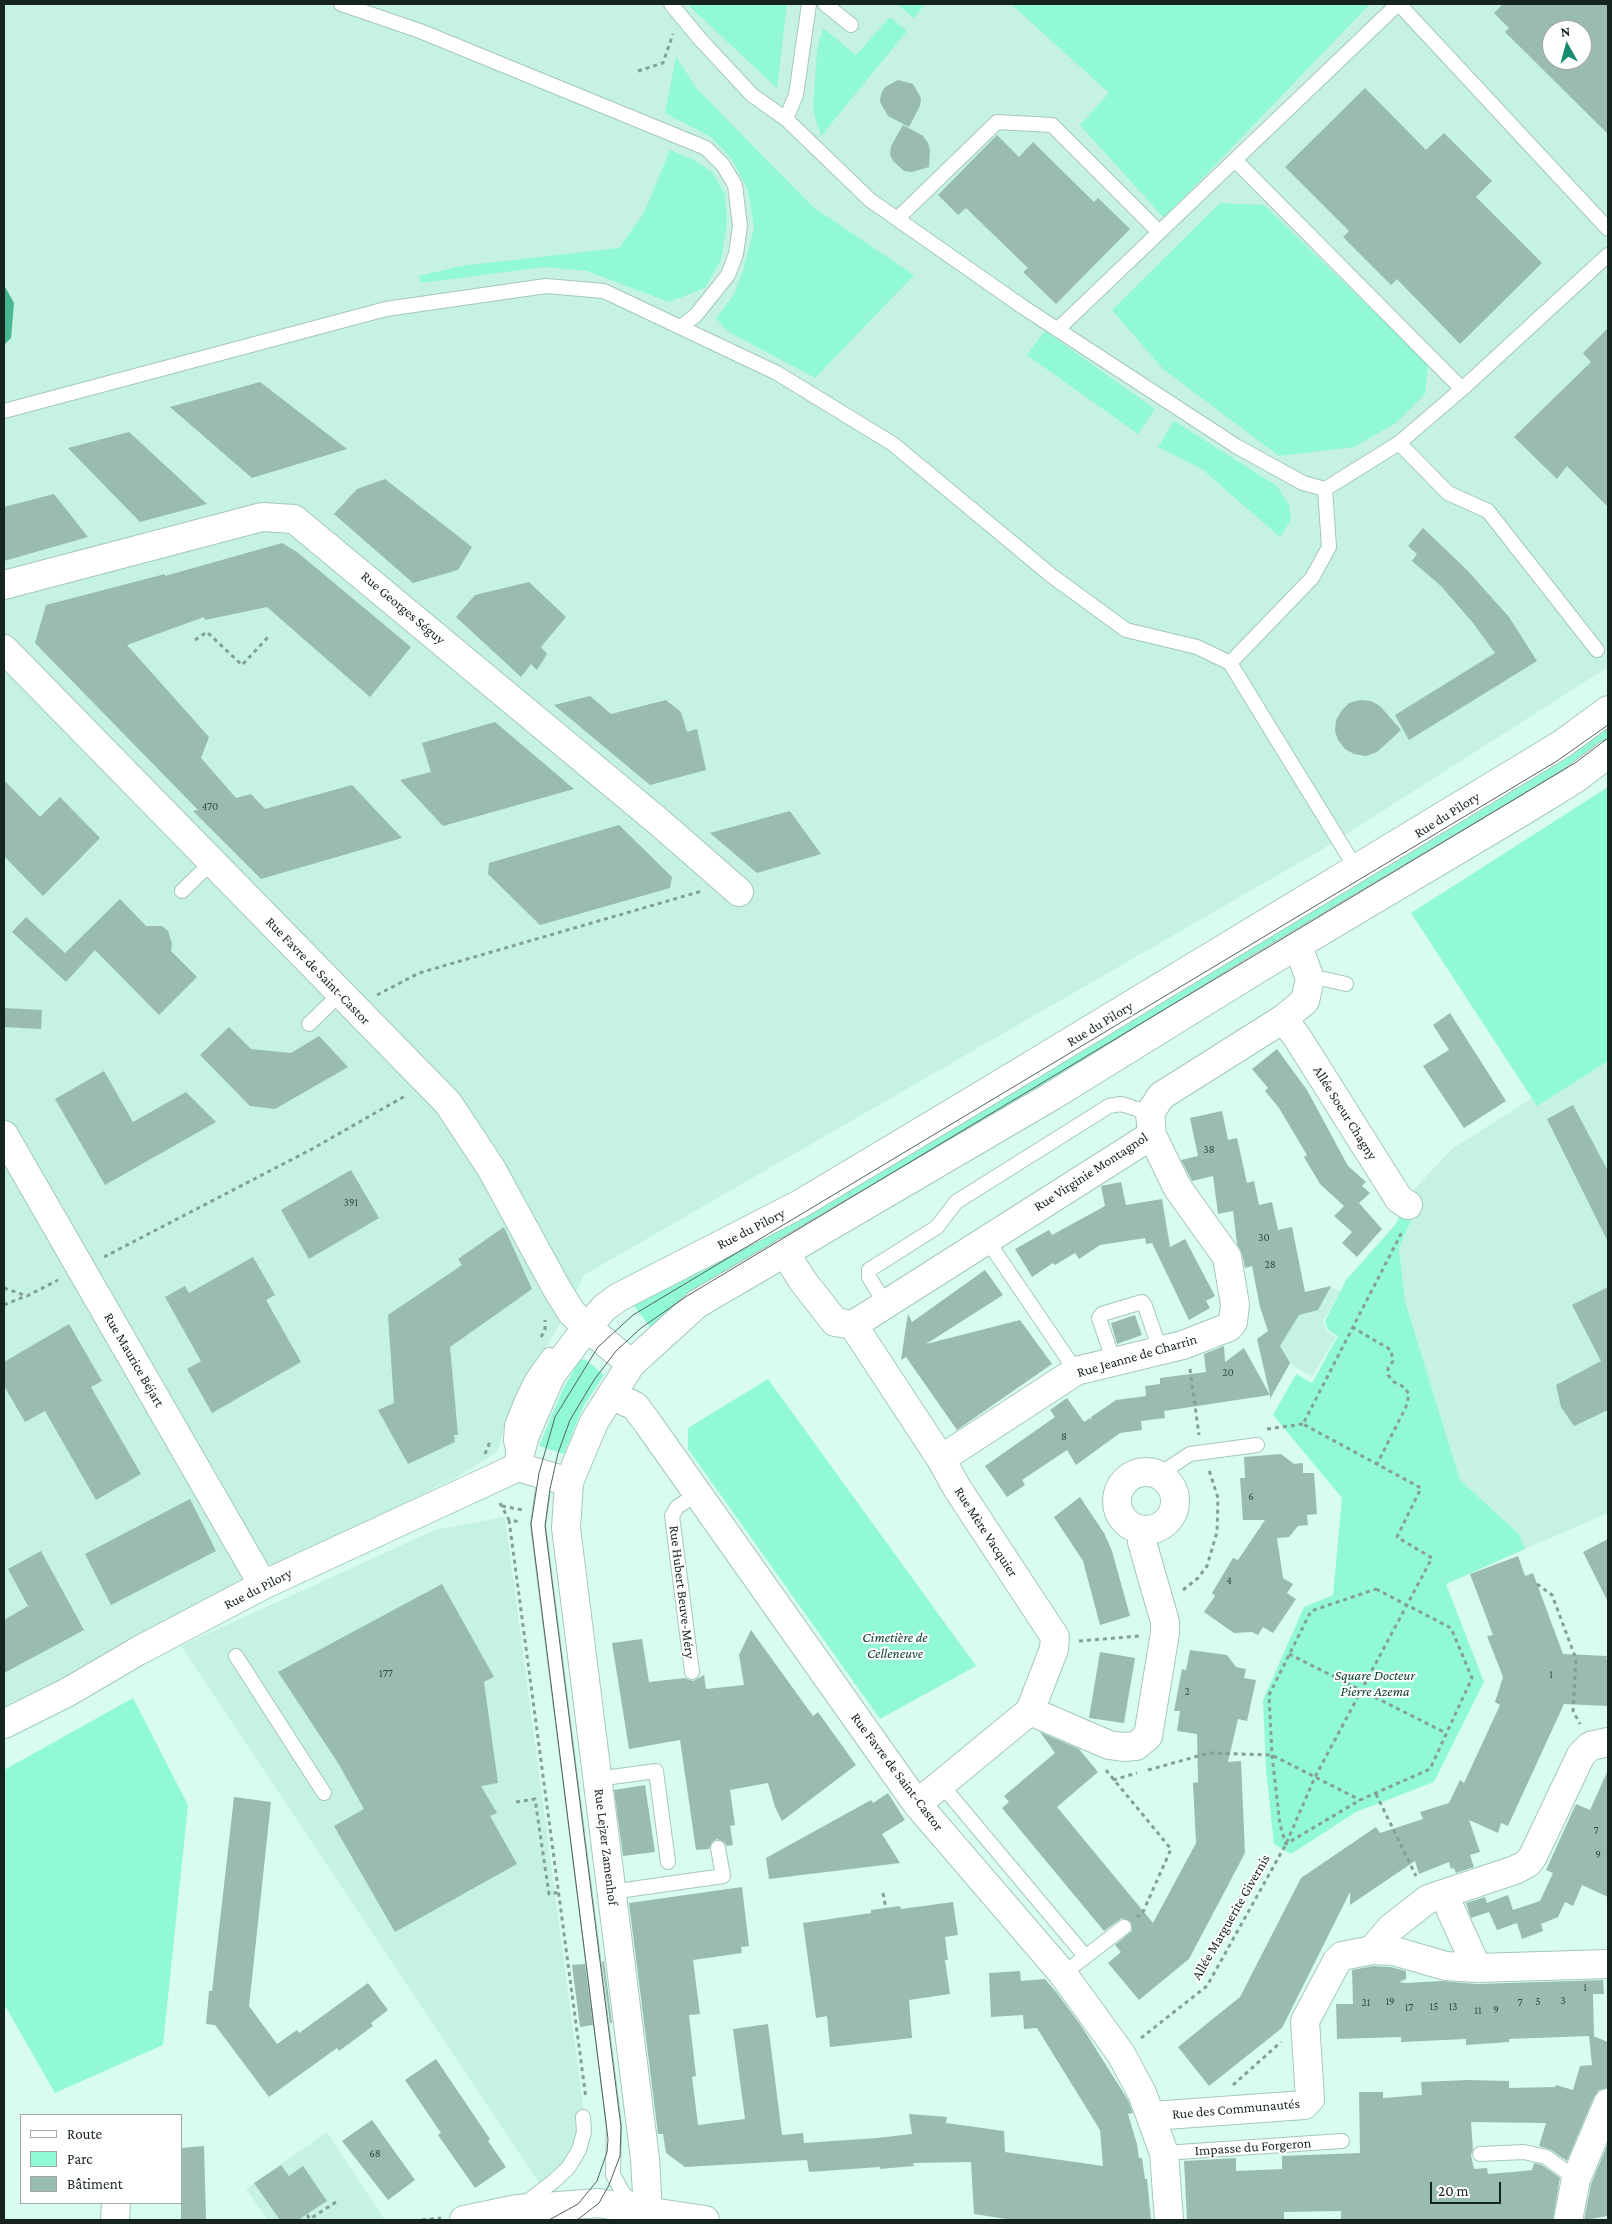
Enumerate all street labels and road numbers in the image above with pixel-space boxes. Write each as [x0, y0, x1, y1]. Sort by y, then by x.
street label: Rue Georges Séguy [357, 568, 449, 648]
street label: Rue du Pilory [1411, 788, 1483, 842]
street label: Rue Favre de Saint-Castor [262, 914, 374, 1028]
street label: Rue du Pilory [1064, 998, 1136, 1050]
street label: Allée Soeur Chagny [1309, 1063, 1381, 1163]
street label: Rue Virginie Montagnol [1031, 1129, 1151, 1215]
street label: Rue du Pilory [714, 1205, 788, 1253]
street label: Rue Maurice Béjart [100, 1310, 168, 1410]
street label: Rue Jeanne de Charrin [1075, 1331, 1199, 1381]
street label: Rue Mère Vacquier [951, 1484, 1021, 1580]
street label: Rue Hubert Beuve-Méry [665, 1524, 699, 1660]
street label: Rue du Pilory [221, 1565, 295, 1613]
street label: Rue Favre de Saint-Castor [847, 1710, 947, 1834]
street label: Rue Lejzer Zamenhof [591, 1788, 621, 1906]
street label: Allée Marguerite Givernis [1188, 1851, 1274, 1983]
street label: Rue des Communautés [1171, 2095, 1301, 2123]
street label: Impasse du Forgeron [1194, 2135, 1312, 2159]

